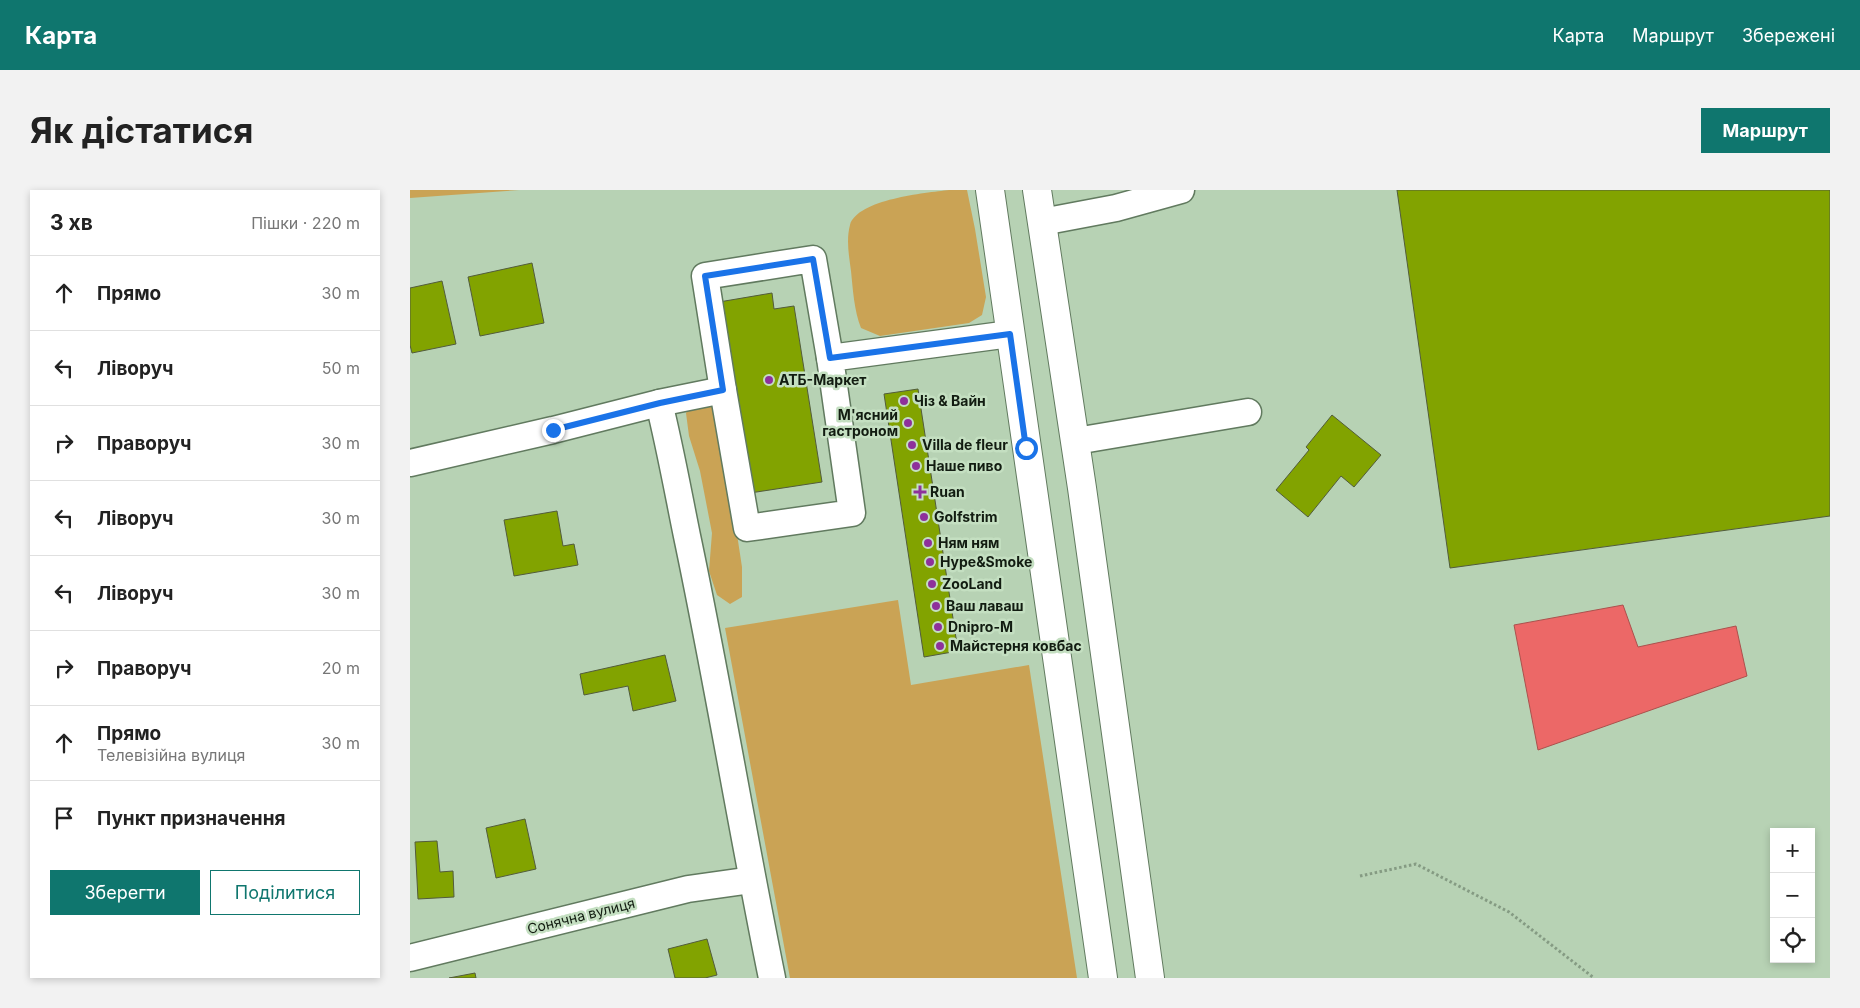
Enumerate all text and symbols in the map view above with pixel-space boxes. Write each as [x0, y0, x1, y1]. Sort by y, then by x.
text: Карта [25, 21, 97, 50]
text: Карта [1553, 25, 1604, 46]
text: Маршрут [1632, 25, 1714, 46]
text: Збережені [1742, 25, 1835, 46]
button: Маршрут [1701, 108, 1830, 153]
text: Як дістатися [30, 109, 254, 151]
text: 3 хв [50, 210, 93, 235]
text: Пішки · 220 m [251, 213, 360, 233]
icon: ahead [50, 279, 78, 307]
text: Прямо [97, 282, 161, 305]
text: 30 m [322, 283, 360, 303]
icon: left [50, 354, 78, 382]
text: Ліворуч [97, 357, 173, 380]
text: 50 m [322, 358, 360, 378]
place label: АТБ-Маркет [779, 371, 867, 388]
marker: АТБ-Маркет [763, 374, 775, 386]
place label: Чіз & Вайн [914, 392, 986, 409]
marker: Чіз & Вайн [898, 395, 910, 407]
place label: М'ясний гастроном [822, 406, 898, 439]
marker: М'ясний гастроном [902, 417, 914, 429]
route end [542, 419, 565, 442]
icon: right [50, 429, 78, 457]
text: Праворуч [97, 432, 191, 455]
text: 30 m [322, 433, 360, 453]
place label: Villa de fleur [922, 436, 1008, 453]
route start [1015, 437, 1038, 460]
marker: Villa de fleur [906, 439, 918, 451]
place label: Наше пиво [926, 457, 1003, 474]
marker: Наше пиво [910, 460, 922, 472]
place label: Ruan [930, 483, 965, 500]
marker: Ruan [914, 486, 926, 498]
icon: left [50, 504, 78, 532]
text: Ліворуч [97, 507, 173, 530]
text: 30 m [322, 508, 360, 528]
place label: Golfstrim [934, 508, 998, 525]
marker: Golfstrim [918, 511, 930, 523]
place label: Ням ням [938, 534, 999, 551]
marker: Ням ням [922, 537, 934, 549]
place label: Hype&Smoke [940, 553, 1032, 570]
marker: Hype&Smoke [924, 556, 936, 568]
place label: ZooLand [942, 575, 1002, 592]
marker: ZooLand [926, 578, 938, 590]
icon: left [50, 579, 78, 607]
text: Ліворуч [97, 582, 173, 605]
text: 30 m [322, 583, 360, 603]
place label: Ваш лаваш [946, 597, 1024, 614]
marker: Ваш лаваш [930, 600, 942, 612]
place label: Dnipro-M [948, 618, 1013, 635]
marker: Dnipro-M [932, 621, 944, 633]
place label: Майстерня ковбас [950, 637, 1082, 654]
marker: Майстерня ковбас [934, 640, 946, 652]
icon: right [50, 654, 78, 682]
text: Праворуч [97, 657, 191, 680]
text: 20 m [322, 658, 360, 678]
text: Прямо [97, 722, 161, 745]
icon: ahead [50, 729, 78, 757]
text: 30 m [322, 733, 360, 753]
text: Телевізійна вулиця [97, 745, 245, 765]
icon: arrive [50, 804, 78, 832]
text: Пункт призначення [97, 807, 285, 830]
map controls [1770, 828, 1815, 963]
button: + [1770, 828, 1815, 873]
button: Зберегти [50, 870, 200, 915]
button: Поділитися [210, 870, 360, 915]
button: − [1770, 873, 1815, 918]
street label: Сонячна вулиця [525, 894, 637, 937]
button: locate [1770, 918, 1815, 963]

